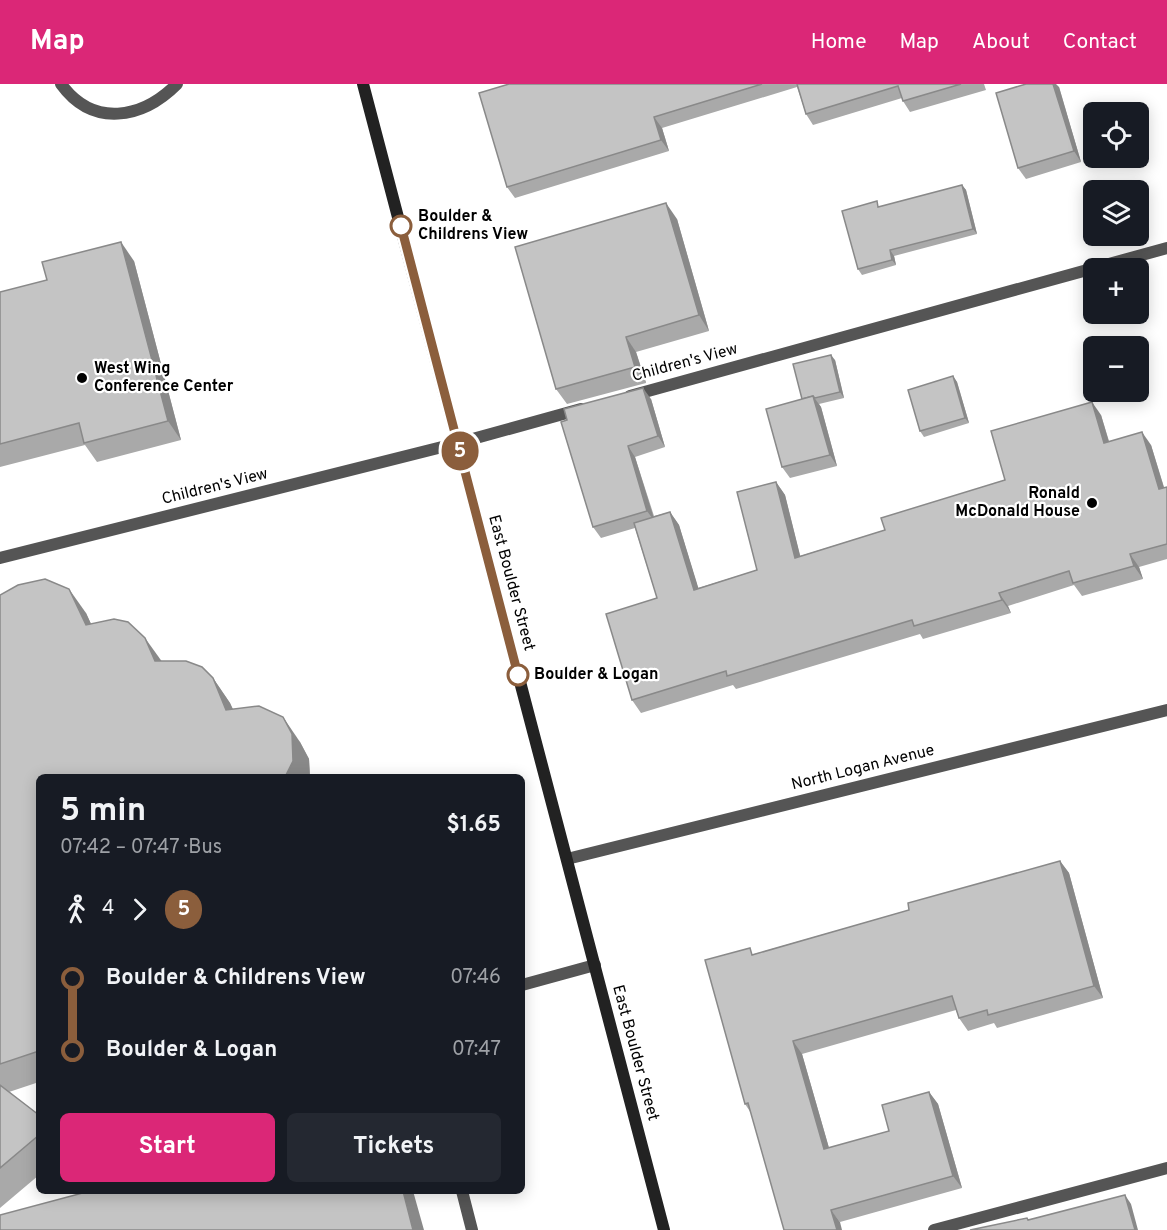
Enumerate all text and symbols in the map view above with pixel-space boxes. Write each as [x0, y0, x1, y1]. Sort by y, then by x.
text: Map [30, 24, 85, 60]
text: Home [811, 29, 867, 56]
text: Map [900, 29, 939, 56]
text: About [972, 29, 1030, 56]
text: Contact [1063, 29, 1137, 56]
map controls [1083, 102, 1149, 402]
button: locate [1083, 102, 1149, 168]
button: layers [1083, 180, 1149, 246]
place label: Boulder & Childrens View [418, 207, 528, 245]
marker: Boulder & Childrens View [390, 215, 412, 237]
button: + [1083, 258, 1149, 324]
button: − [1083, 336, 1149, 402]
street label: Children's View [630, 339, 740, 387]
place label: West Wing Conference Center [94, 359, 234, 397]
marker: West Wing Conference Center [75, 371, 89, 385]
line badge: 5 [440, 432, 480, 470]
text: 5 [454, 438, 466, 465]
street label: Children's View [160, 464, 270, 510]
place label: Ronald McDonald House [955, 484, 1080, 522]
marker: Ronald McDonald House [1085, 496, 1099, 510]
street label: East Boulder Street [483, 513, 539, 653]
marker: Boulder & Logan [507, 664, 529, 686]
place label: Boulder & Logan [534, 665, 659, 685]
street label: North Logan Avenue [789, 741, 937, 795]
text: 5 min [60, 791, 146, 833]
text: $1.65 [447, 812, 501, 839]
text: 07:42 – 07:47 · Bus [60, 835, 222, 861]
icon: walk [60, 893, 93, 926]
icon: forward [123, 893, 156, 926]
text: 4 [102, 896, 114, 922]
text: 5 [177, 896, 190, 923]
text: Boulder & Childrens View [106, 965, 366, 992]
text: 07:46 [450, 965, 501, 991]
street label: East Boulder Street [607, 983, 663, 1123]
text: Boulder & Logan [106, 1037, 277, 1064]
text: 07:47 [452, 1037, 501, 1063]
button: Start [60, 1113, 275, 1182]
button: Tickets [287, 1113, 501, 1182]

